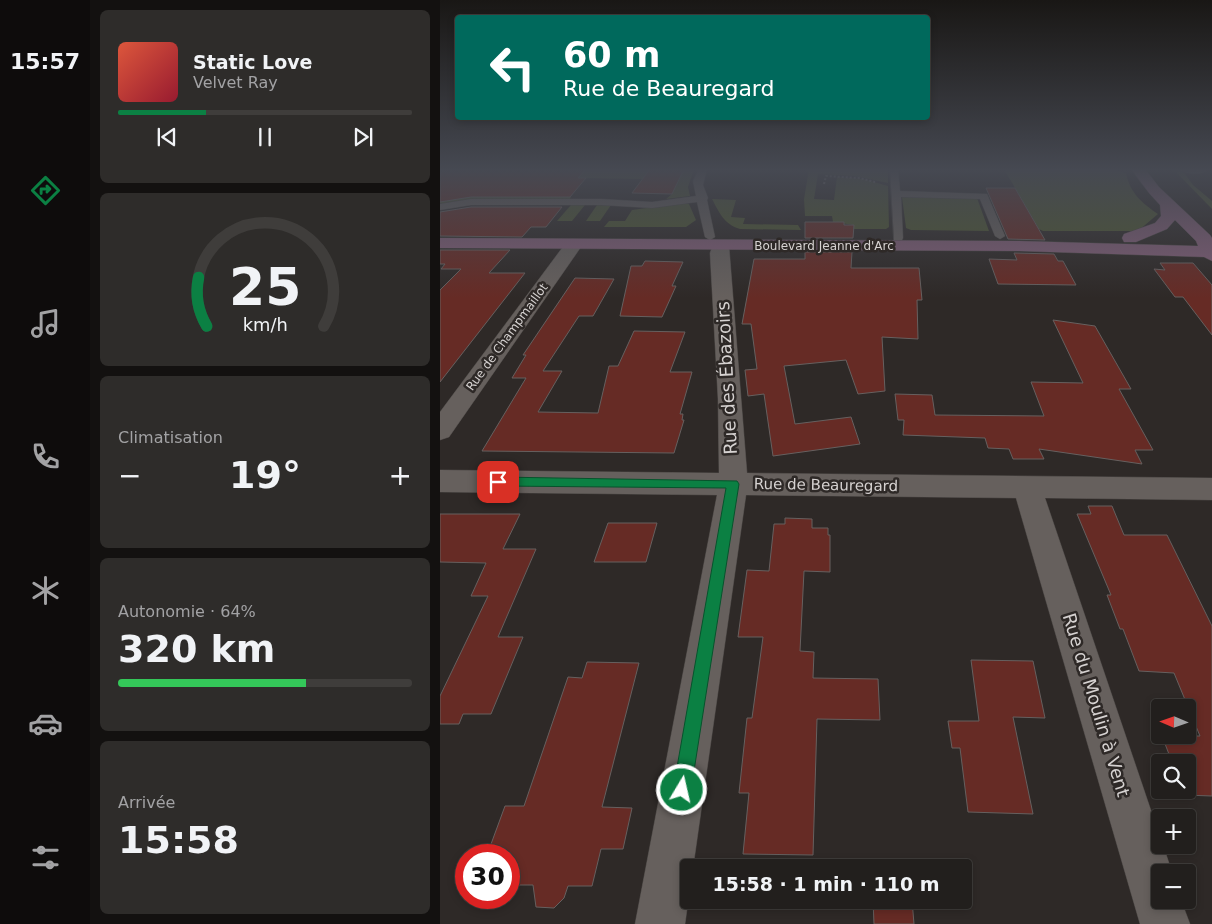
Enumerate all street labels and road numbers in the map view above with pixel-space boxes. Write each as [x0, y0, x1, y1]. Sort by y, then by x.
street label: Boulevard Jeanne d'Arc [754, 239, 894, 253]
street label: Rue de Champmaillot [463, 280, 551, 393]
street label: Rue des Ébazoirs [712, 301, 741, 455]
street label: Rue de Beauregard [754, 475, 898, 495]
street label: Rue du Moulin à Vent [1059, 611, 1134, 799]

